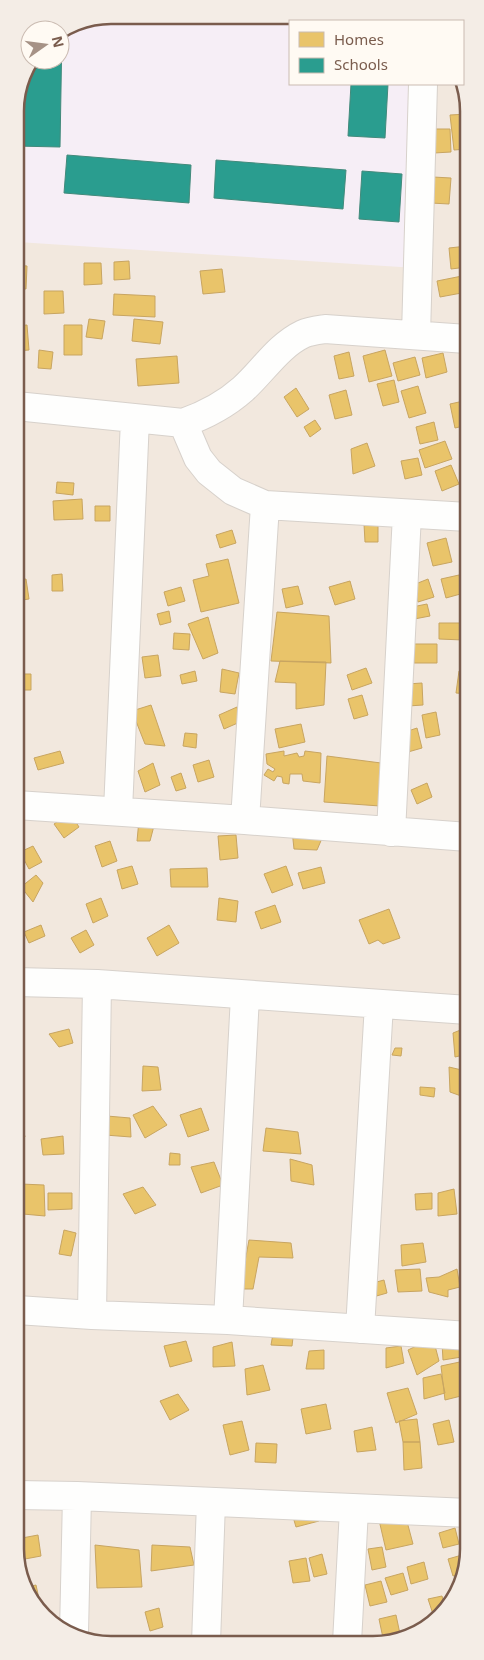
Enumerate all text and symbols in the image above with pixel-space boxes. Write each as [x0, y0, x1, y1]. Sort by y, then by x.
north arrow [20, 20, 70, 70]
legend [289, 20, 464, 85]
text: Homes [334, 29, 384, 49]
text: N [48, 34, 69, 50]
text: Schools [334, 54, 388, 74]

